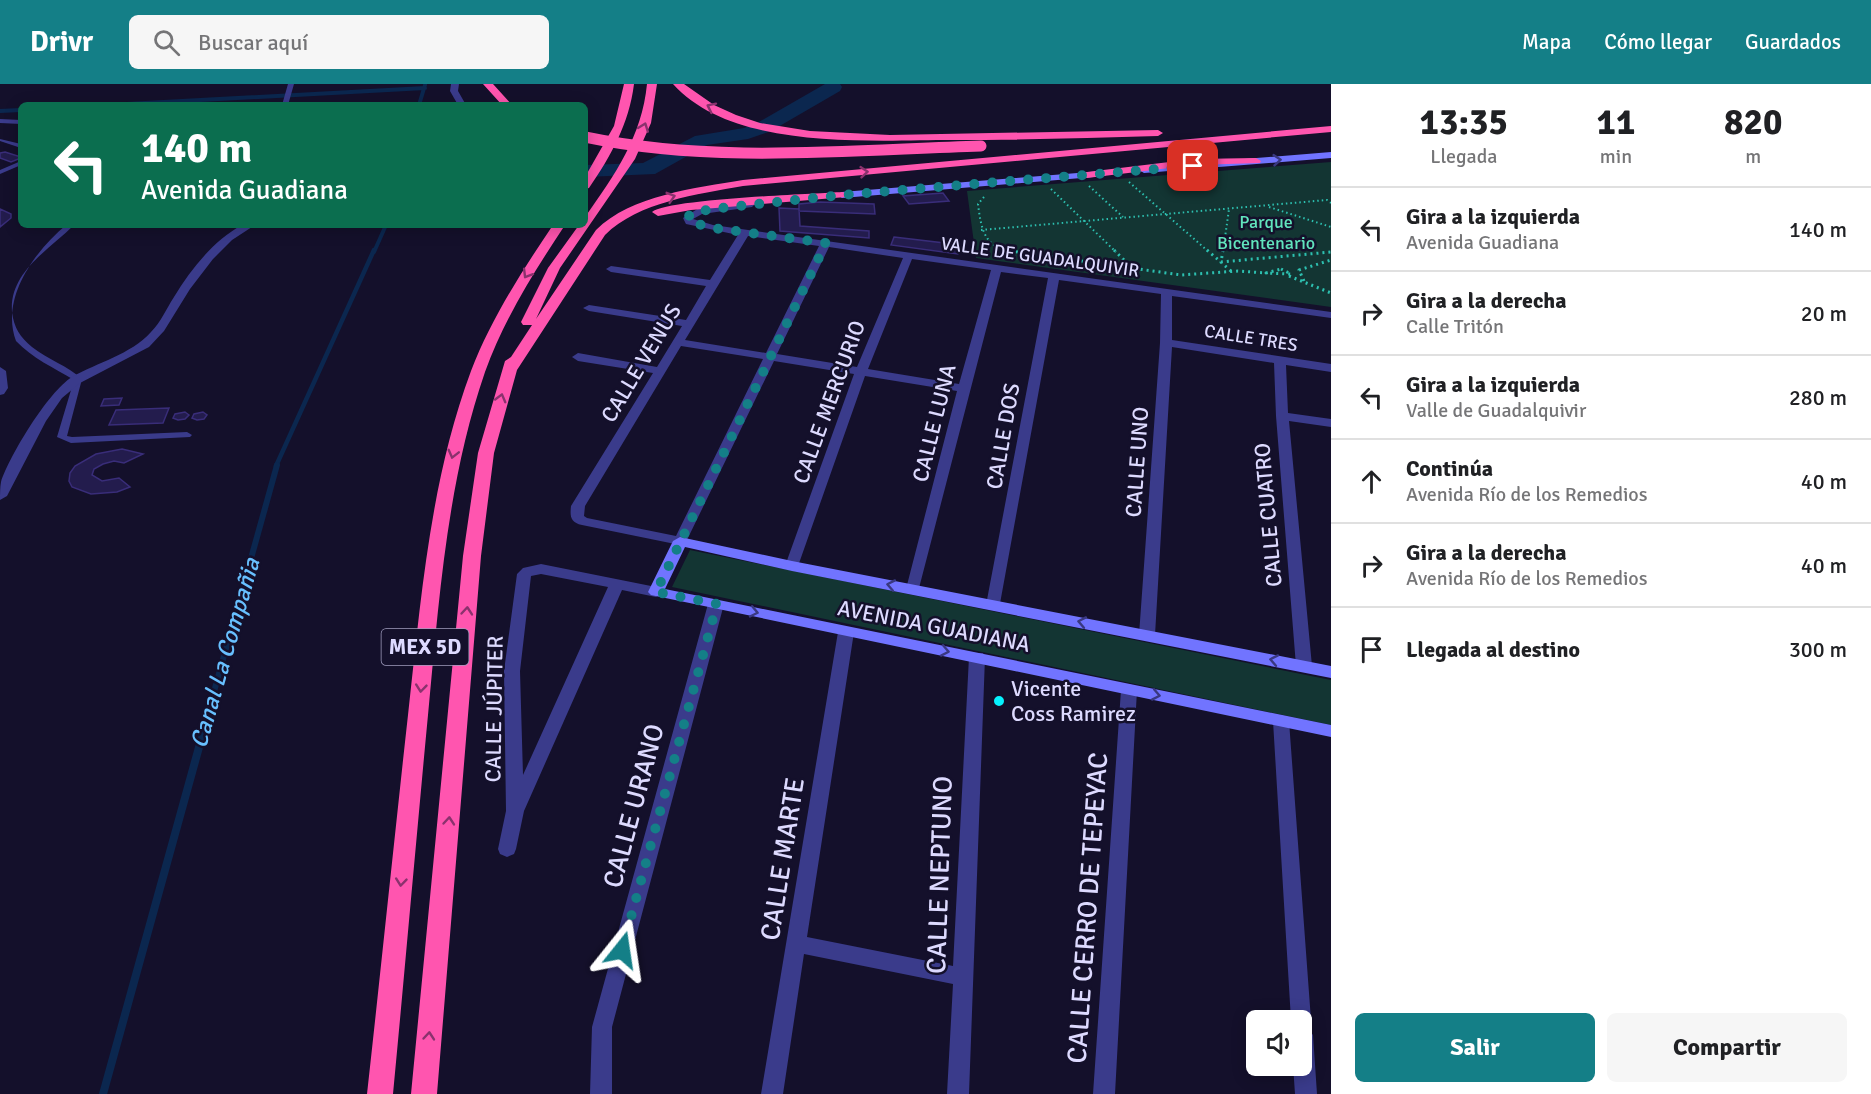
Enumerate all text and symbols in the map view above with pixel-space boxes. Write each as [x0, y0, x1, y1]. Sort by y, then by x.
search box [129, 15, 549, 69]
text: Drivr [30, 25, 93, 59]
icon: search [150, 26, 183, 59]
text: Buscar aquí [198, 29, 308, 56]
text: Mapa [1522, 29, 1571, 55]
text: Cómo llegar [1604, 29, 1712, 55]
text: Guardados [1745, 29, 1841, 55]
text: 13:35 [1420, 100, 1508, 145]
text: 11 [1597, 100, 1635, 145]
text: 820 [1724, 100, 1782, 145]
one-way arrow [706, 103, 717, 115]
one-way arrow [637, 122, 649, 133]
text: 140 m [141, 123, 252, 174]
icon: left [42, 126, 120, 204]
pin [1167, 140, 1218, 191]
text: Llegada [1430, 144, 1497, 169]
text: min [1600, 144, 1632, 169]
text: m [1745, 144, 1761, 169]
icon: arrive [1176, 149, 1209, 182]
one-way arrow [1273, 154, 1282, 167]
one-way arrow [859, 165, 868, 178]
text: Avenida Guadiana [141, 174, 348, 207]
one-way arrow [665, 192, 676, 204]
text: Gira a la izquierda [1406, 203, 1580, 230]
park label: Parque Bicentenario [1217, 211, 1315, 254]
icon: left [1355, 213, 1388, 246]
text: 140 m [1789, 216, 1847, 243]
text: Avenida Guadiana [1406, 230, 1559, 255]
street label: VALLE DE GUADALQUIVIR [939, 232, 1141, 282]
one-way arrow [523, 268, 535, 278]
text: Gira a la derecha [1406, 287, 1567, 314]
icon: right [1355, 297, 1388, 330]
street label: CALLE VENUS [595, 299, 687, 427]
text: 20 m [1801, 300, 1847, 327]
text: Calle Tritón [1406, 314, 1504, 339]
street label: CALLE MERCURIO [787, 317, 871, 487]
street label: CALLE TRES [1203, 320, 1299, 356]
street label: CALLE LUNA [906, 361, 962, 485]
text: Gira a la izquierda [1406, 371, 1580, 398]
street label: CALLE DOS [980, 381, 1026, 491]
icon: left [1355, 381, 1388, 414]
text: 280 m [1789, 384, 1847, 411]
one-way arrow [493, 393, 506, 403]
text: Valle de Guadalquivir [1406, 398, 1586, 423]
street label: CALLE UNO [1120, 406, 1154, 518]
street label: CALLE CUATRO [1248, 442, 1288, 588]
one-way arrow [448, 448, 461, 458]
text: Continúa [1406, 455, 1493, 482]
icon: ahead [1355, 465, 1388, 498]
text: 40 m [1801, 468, 1847, 495]
text: Avenida Río de los Remedios [1406, 482, 1648, 507]
text: Gira a la derecha [1406, 539, 1567, 566]
icon: right [1355, 549, 1388, 582]
text: 40 m [1801, 552, 1847, 579]
water label: Canal La Compañia [184, 554, 267, 752]
text: Avenida Río de los Remedios [1406, 566, 1648, 591]
one-way arrow [886, 579, 896, 592]
street label: AVENIDA GUADIANA [835, 594, 1033, 658]
one-way arrow [749, 605, 759, 618]
one-way arrow [461, 607, 474, 616]
one-way arrow [1078, 616, 1088, 629]
road number: MEX 5D [382, 629, 468, 665]
icon: arrive [1355, 633, 1388, 666]
street label: CALLE JÚPITER [479, 635, 509, 783]
text: Llegada al destino [1406, 636, 1580, 663]
text: 300 m [1789, 636, 1847, 663]
one-way arrow [940, 644, 950, 657]
one-way arrow [1269, 654, 1279, 667]
place label: Vicente Coss Ramirez [1011, 675, 1136, 727]
one-way arrow [415, 684, 428, 693]
one-way arrow [1151, 688, 1161, 701]
marker: Vicente Coss Ramirez [992, 694, 1006, 708]
street label: CALLE URANO [596, 720, 672, 892]
street label: CALLE CERRO DE TEPEYAC [1061, 751, 1115, 1065]
street label: CALLE MARTE [754, 775, 812, 943]
street label: CALLE NEPTUNO [920, 775, 960, 975]
one-way arrow [442, 816, 455, 825]
one-way arrow [395, 878, 408, 887]
position arrow [590, 918, 654, 982]
map controls [1246, 1010, 1312, 1076]
button: sound [1246, 1010, 1312, 1076]
button: Salir [1355, 1013, 1595, 1082]
button: Compartir [1607, 1013, 1847, 1082]
one-way arrow [422, 1031, 435, 1040]

